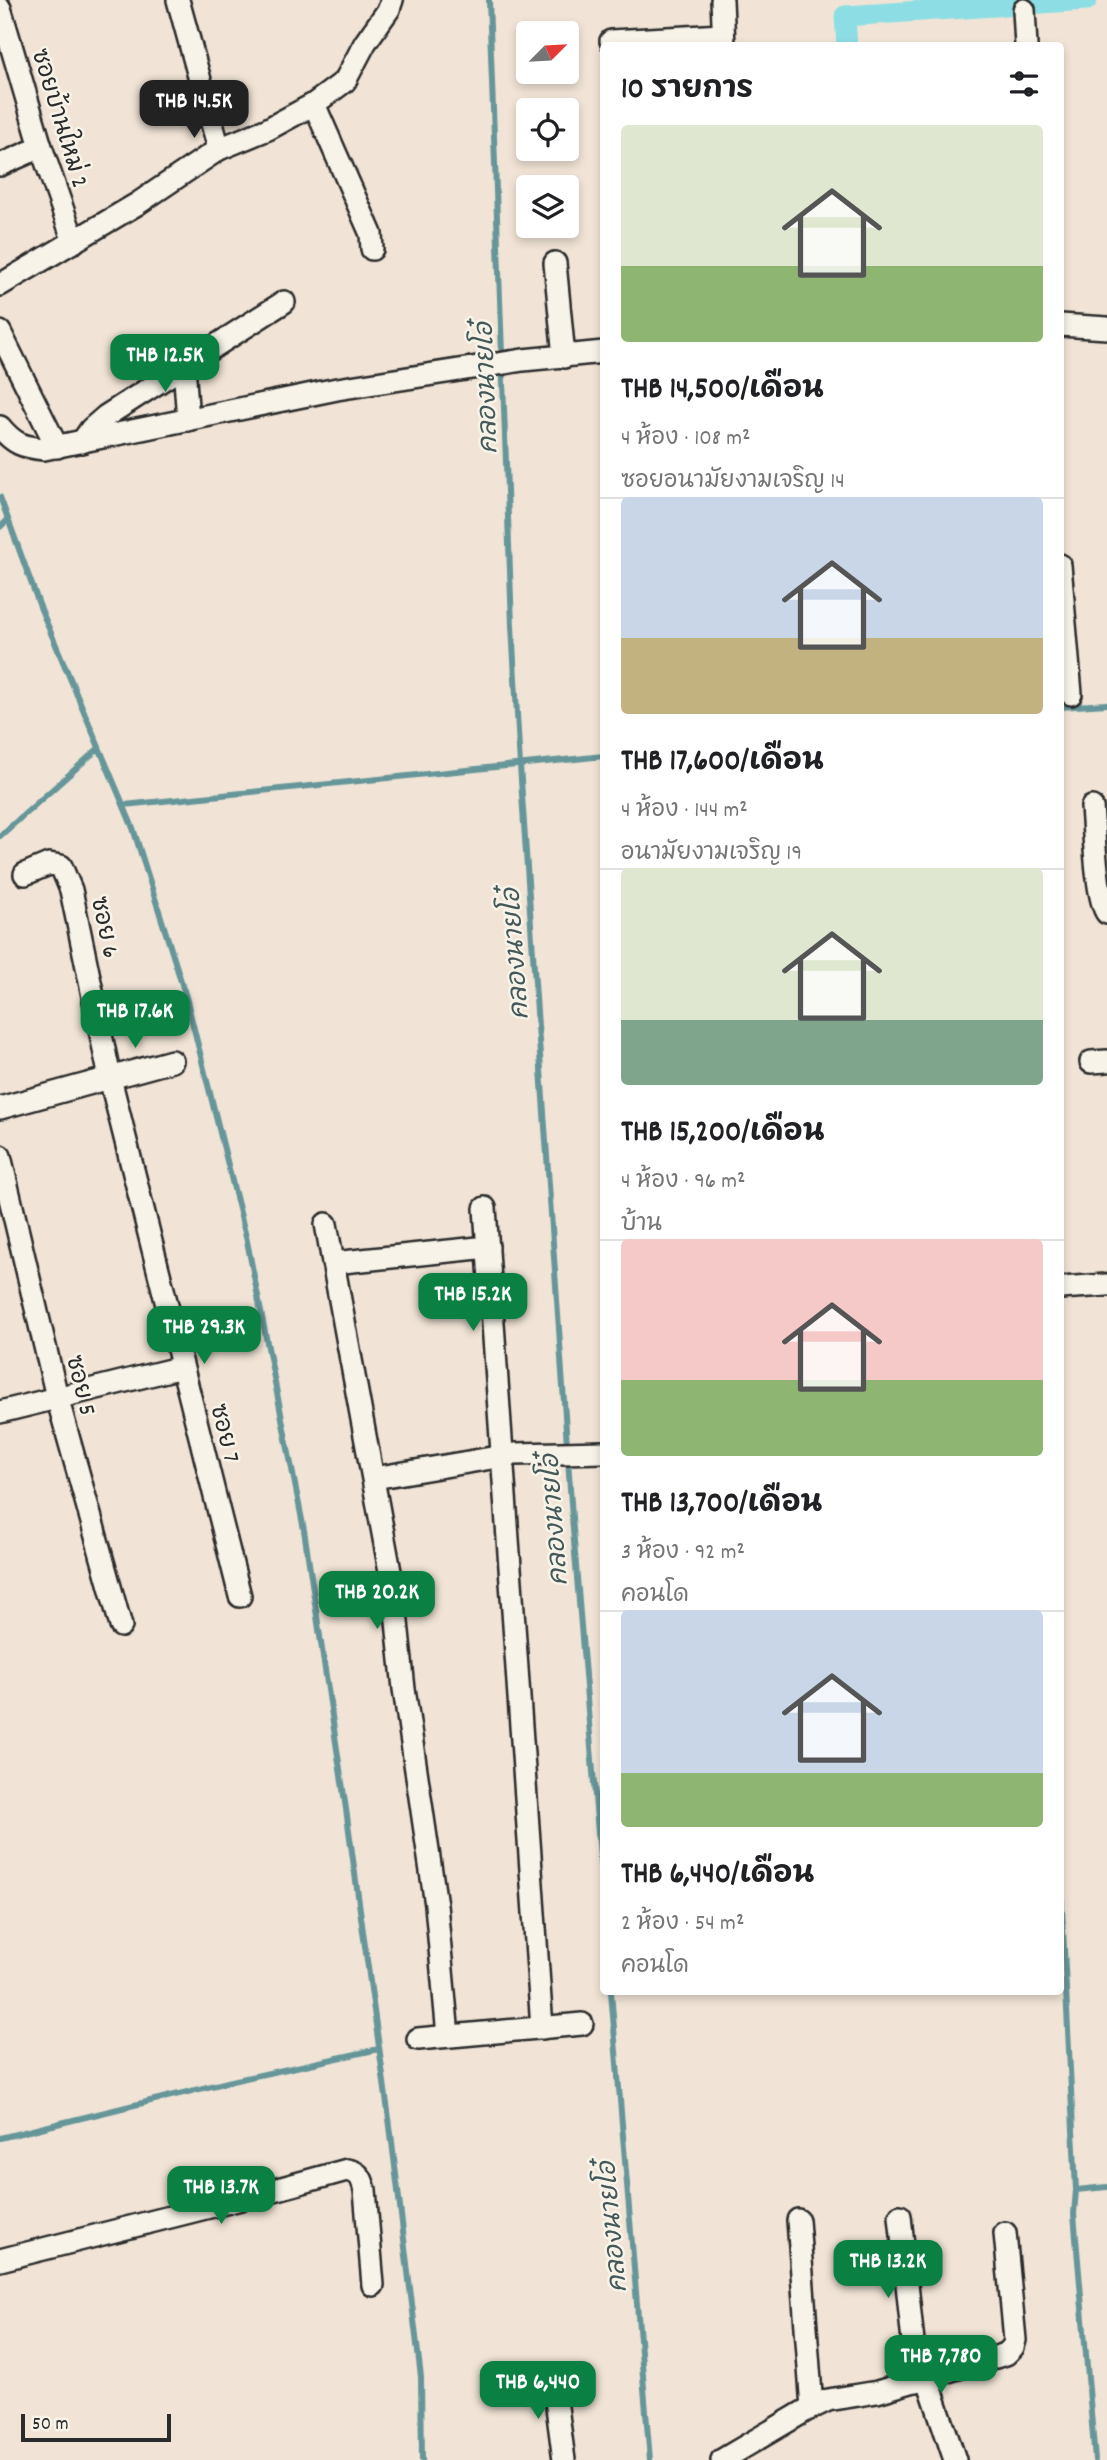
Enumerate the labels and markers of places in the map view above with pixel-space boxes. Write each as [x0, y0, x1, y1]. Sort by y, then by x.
pin: THB 14.5K [114, 80, 274, 140]
pin: THB 12.5K [85, 334, 245, 394]
pin: THB 17.6K [55, 990, 215, 1050]
pin: THB 15.2K [393, 1274, 553, 1333]
pin: THB 29.3K [124, 1306, 284, 1366]
pin: THB 20.2K [297, 1572, 457, 1631]
pin: THB 13.7K [141, 2166, 301, 2226]
pin: THB 13.2K [808, 2240, 968, 2300]
pin: THB 7,780 [861, 2336, 1021, 2395]
pin: THB 6,440 [458, 2362, 618, 2421]

